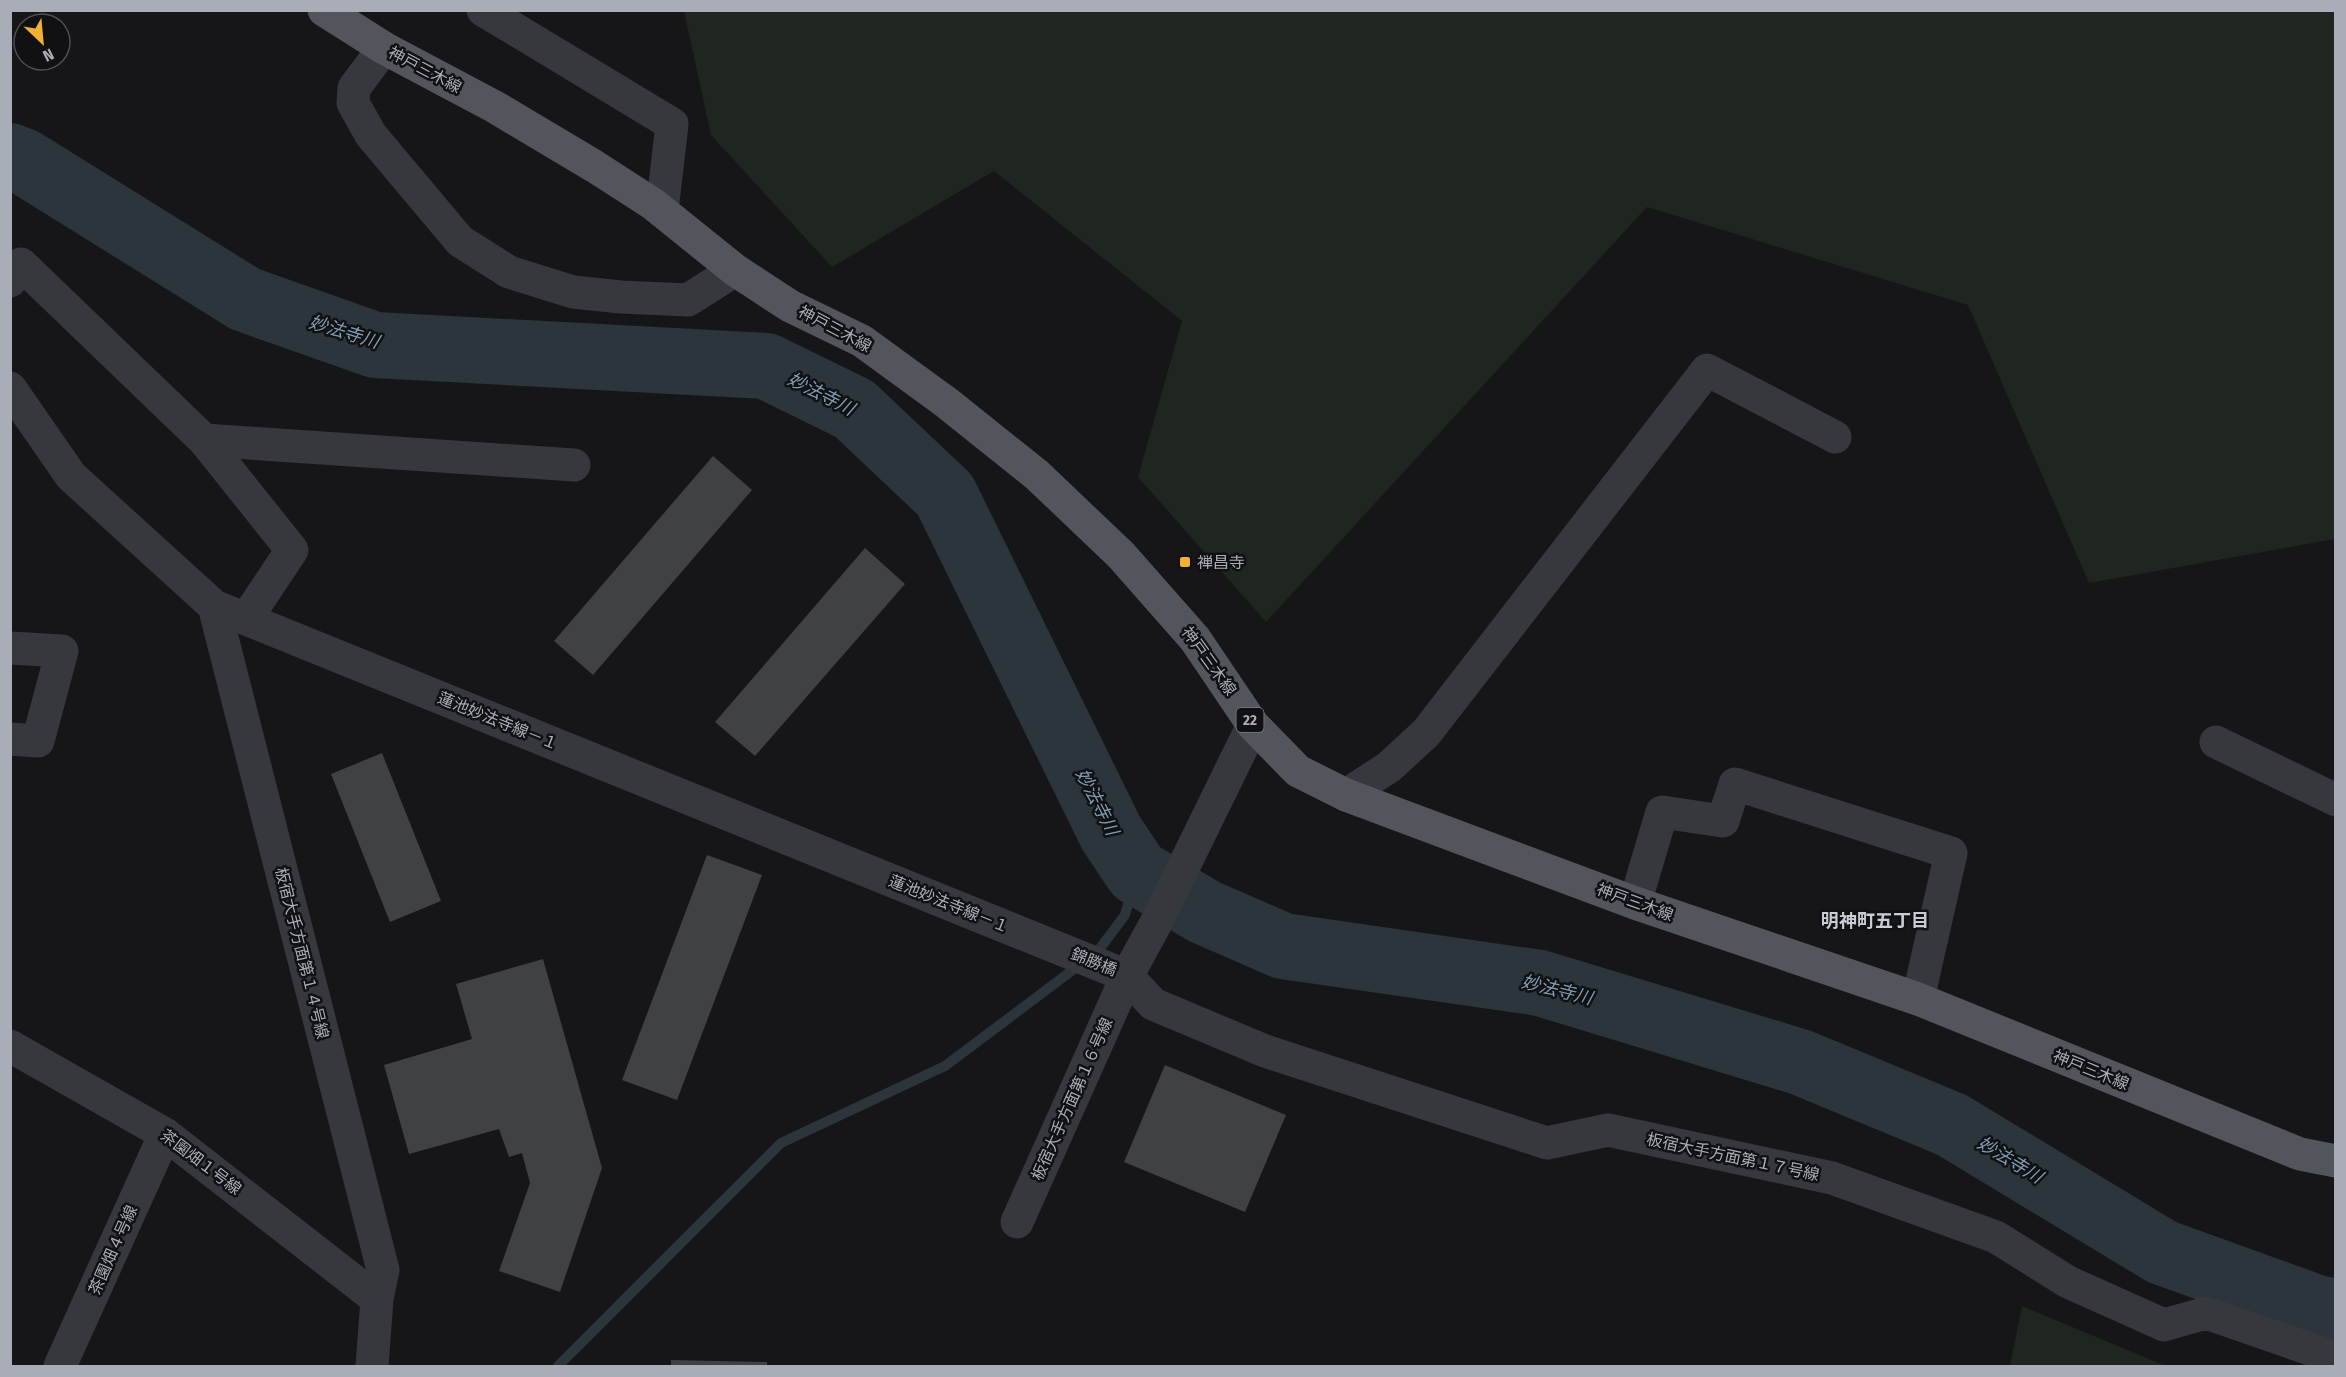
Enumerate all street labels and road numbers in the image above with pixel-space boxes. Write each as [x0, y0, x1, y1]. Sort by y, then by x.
street label: 神戸三木線 [385, 43, 465, 97]
street label: 神戸三木線 [795, 302, 875, 356]
street label: 神戸三木線 [1178, 623, 1240, 699]
street label: 蓮池妙法寺線－１ [435, 688, 561, 754]
road number: 22 [1236, 708, 1264, 732]
street label: 板宿大手方面第１４号線 [271, 865, 333, 1041]
street label: 蓮池妙法寺線－１ [886, 871, 1012, 937]
street label: 神戸三木線 [1594, 879, 1676, 925]
street label: 錦勝橋 [1068, 944, 1120, 980]
street label: 板宿大手方面第１６号線 [1028, 1015, 1116, 1183]
street label: 神戸三木線 [2050, 1046, 2132, 1094]
street label: 茶園畑１号線 [157, 1126, 245, 1198]
street label: 板宿大手方面第１７号線 [1645, 1129, 1821, 1185]
street label: 茶園畑４号線 [85, 1202, 141, 1298]

